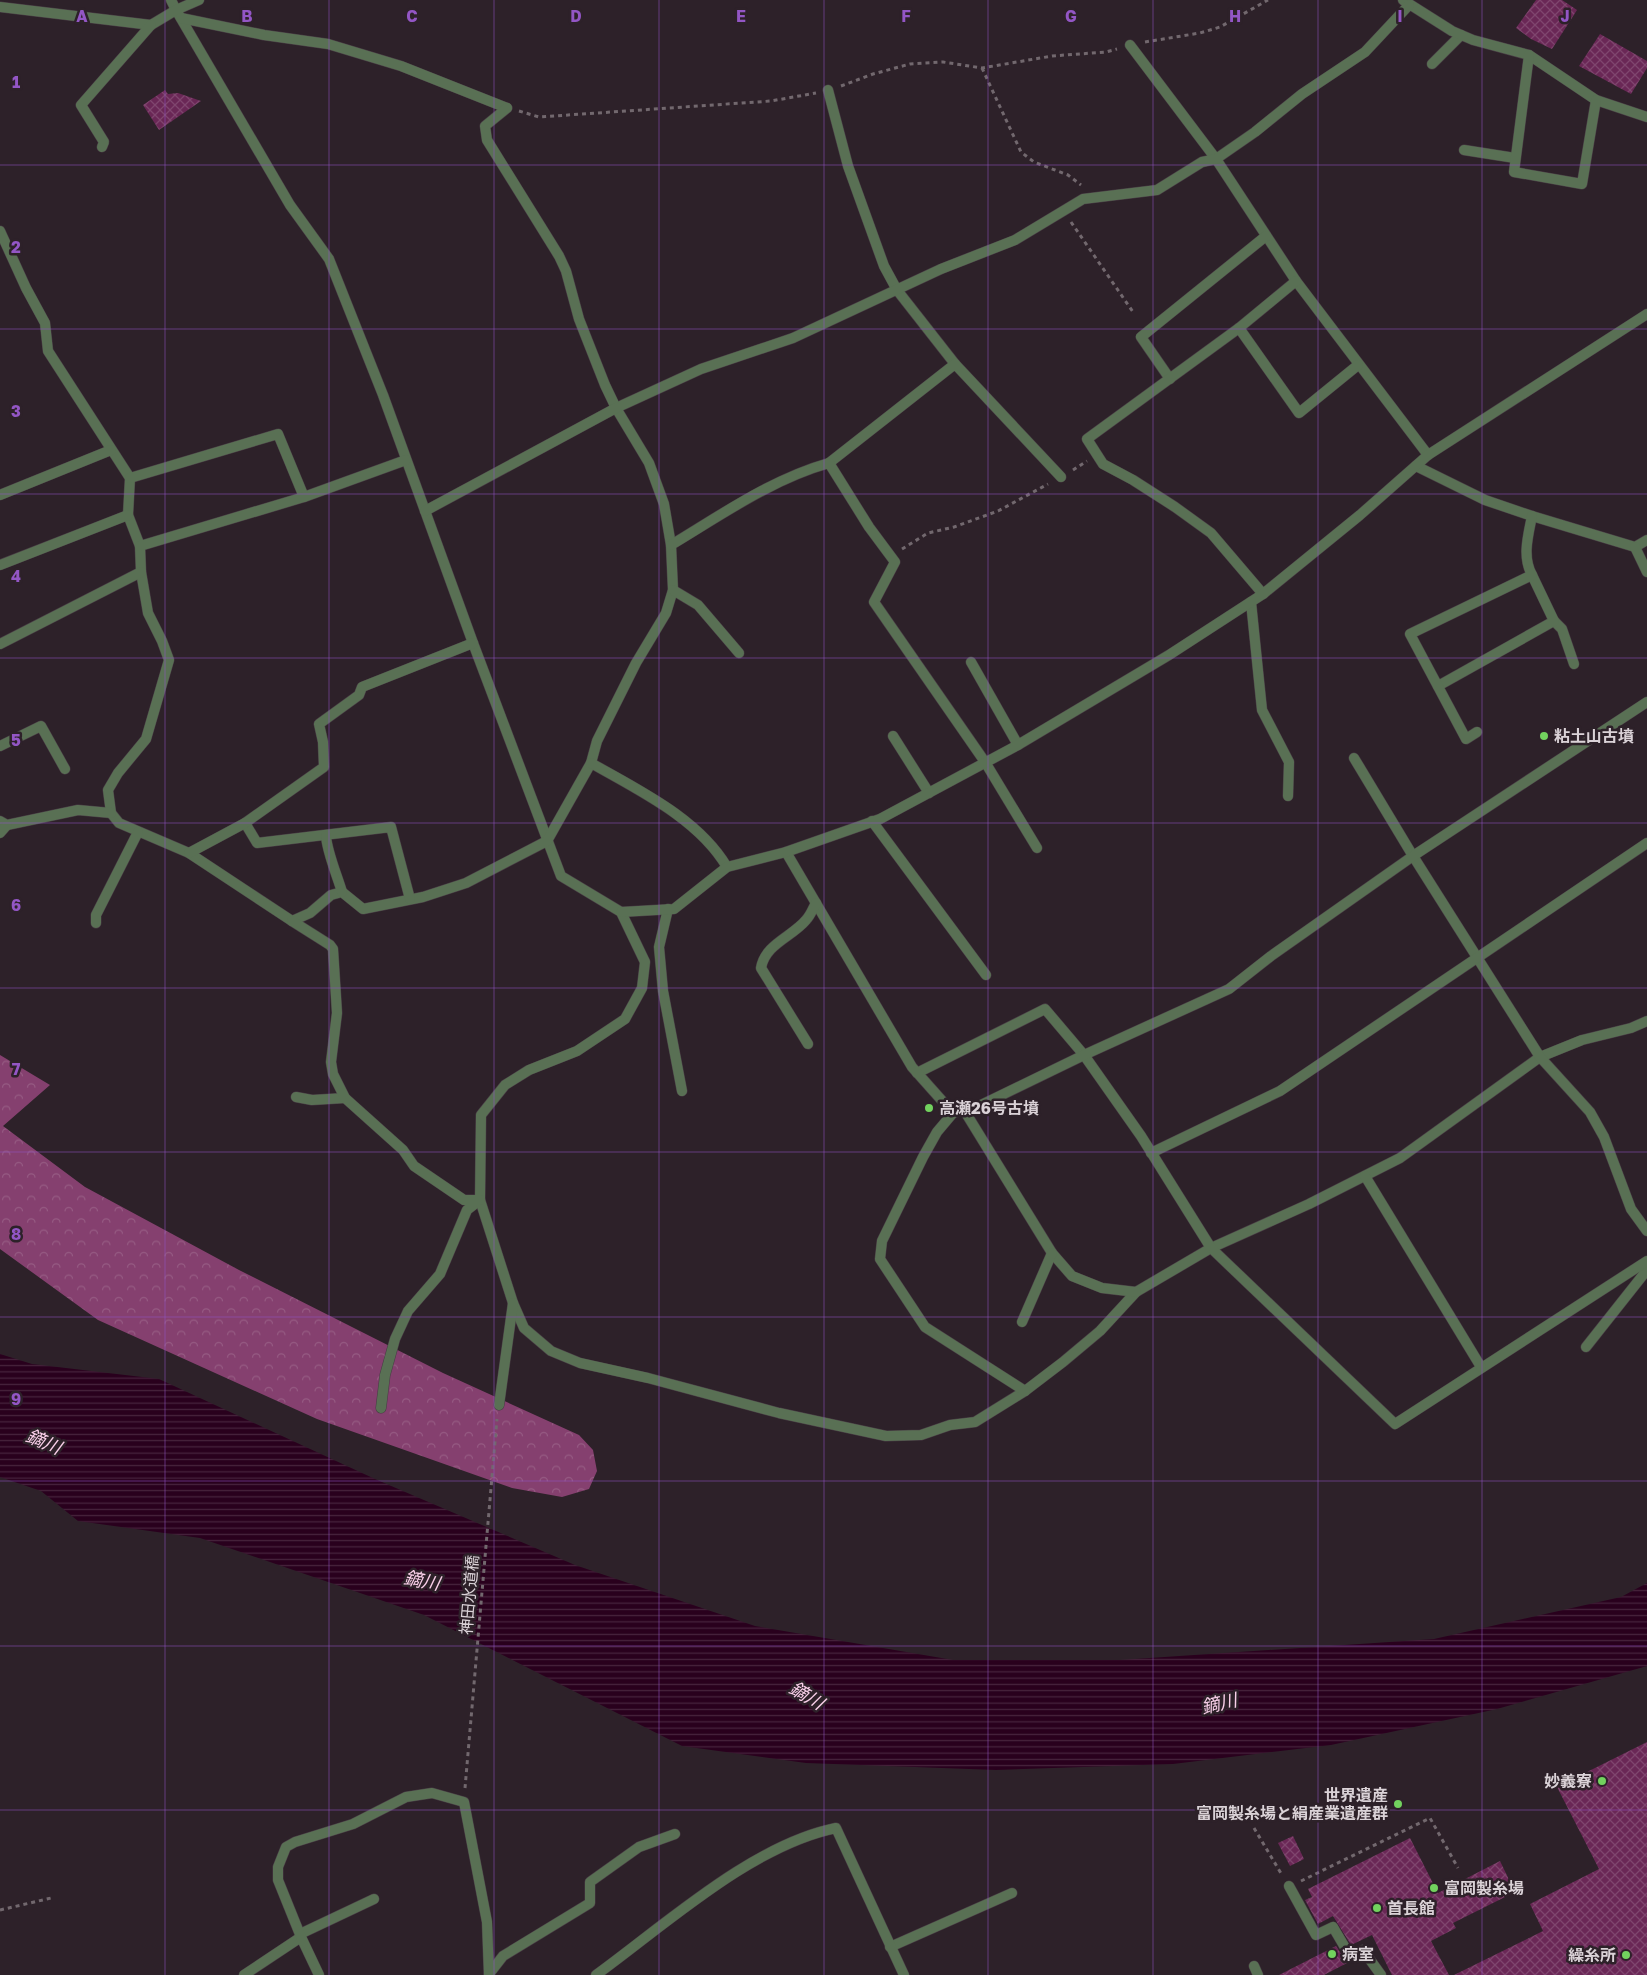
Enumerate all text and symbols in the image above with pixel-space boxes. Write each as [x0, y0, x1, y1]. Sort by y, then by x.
text: A [76, 6, 88, 26]
text: B [241, 6, 253, 26]
text: C [406, 6, 418, 26]
text: D [570, 6, 582, 26]
text: E [736, 6, 746, 26]
text: F [901, 6, 911, 26]
text: G [1065, 6, 1077, 26]
text: H [1229, 6, 1241, 26]
text: I [1397, 6, 1403, 26]
text: J [1560, 6, 1570, 26]
text: 1 [12, 72, 20, 92]
text: 2 [11, 237, 21, 257]
text: 3 [11, 401, 21, 421]
text: 4 [11, 566, 21, 586]
place label: 粘土山古墳 [1554, 726, 1634, 746]
text: 5 [11, 730, 21, 750]
marker: 粘土山古墳 [1538, 730, 1550, 742]
text: 6 [11, 895, 21, 915]
text: 7 [12, 1059, 21, 1079]
place label: 高瀬26号古墳 [939, 1098, 1039, 1118]
marker: 高瀬26号古墳 [923, 1102, 935, 1114]
text: 8 [11, 1224, 21, 1244]
text: 9 [11, 1389, 21, 1409]
water label: 鏑川 [23, 1424, 67, 1459]
street label: 神田水道橋 [456, 1554, 482, 1636]
water label: 鏑川 [402, 1566, 444, 1595]
water label: 鏑川 [786, 1676, 830, 1715]
water label: 鏑川 [1199, 1688, 1241, 1718]
place label: 妙義寮 [1544, 1771, 1592, 1791]
marker: 妙義寮 [1596, 1775, 1608, 1787]
place label: 世界遺産 富岡製糸場と絹産業遺産群 [1196, 1785, 1388, 1823]
marker: 世界遺産 富岡製糸場と絹産業遺産群 [1392, 1798, 1404, 1810]
place label: 富岡製糸場 [1444, 1878, 1524, 1898]
marker: 富岡製糸場 [1428, 1882, 1440, 1894]
place label: 首長館 [1387, 1898, 1435, 1918]
marker: 首長館 [1371, 1902, 1383, 1914]
place label: 病室 [1342, 1944, 1374, 1964]
place label: 繰糸所 [1568, 1945, 1616, 1965]
marker: 病室 [1326, 1948, 1338, 1960]
marker: 繰糸所 [1620, 1949, 1632, 1961]

